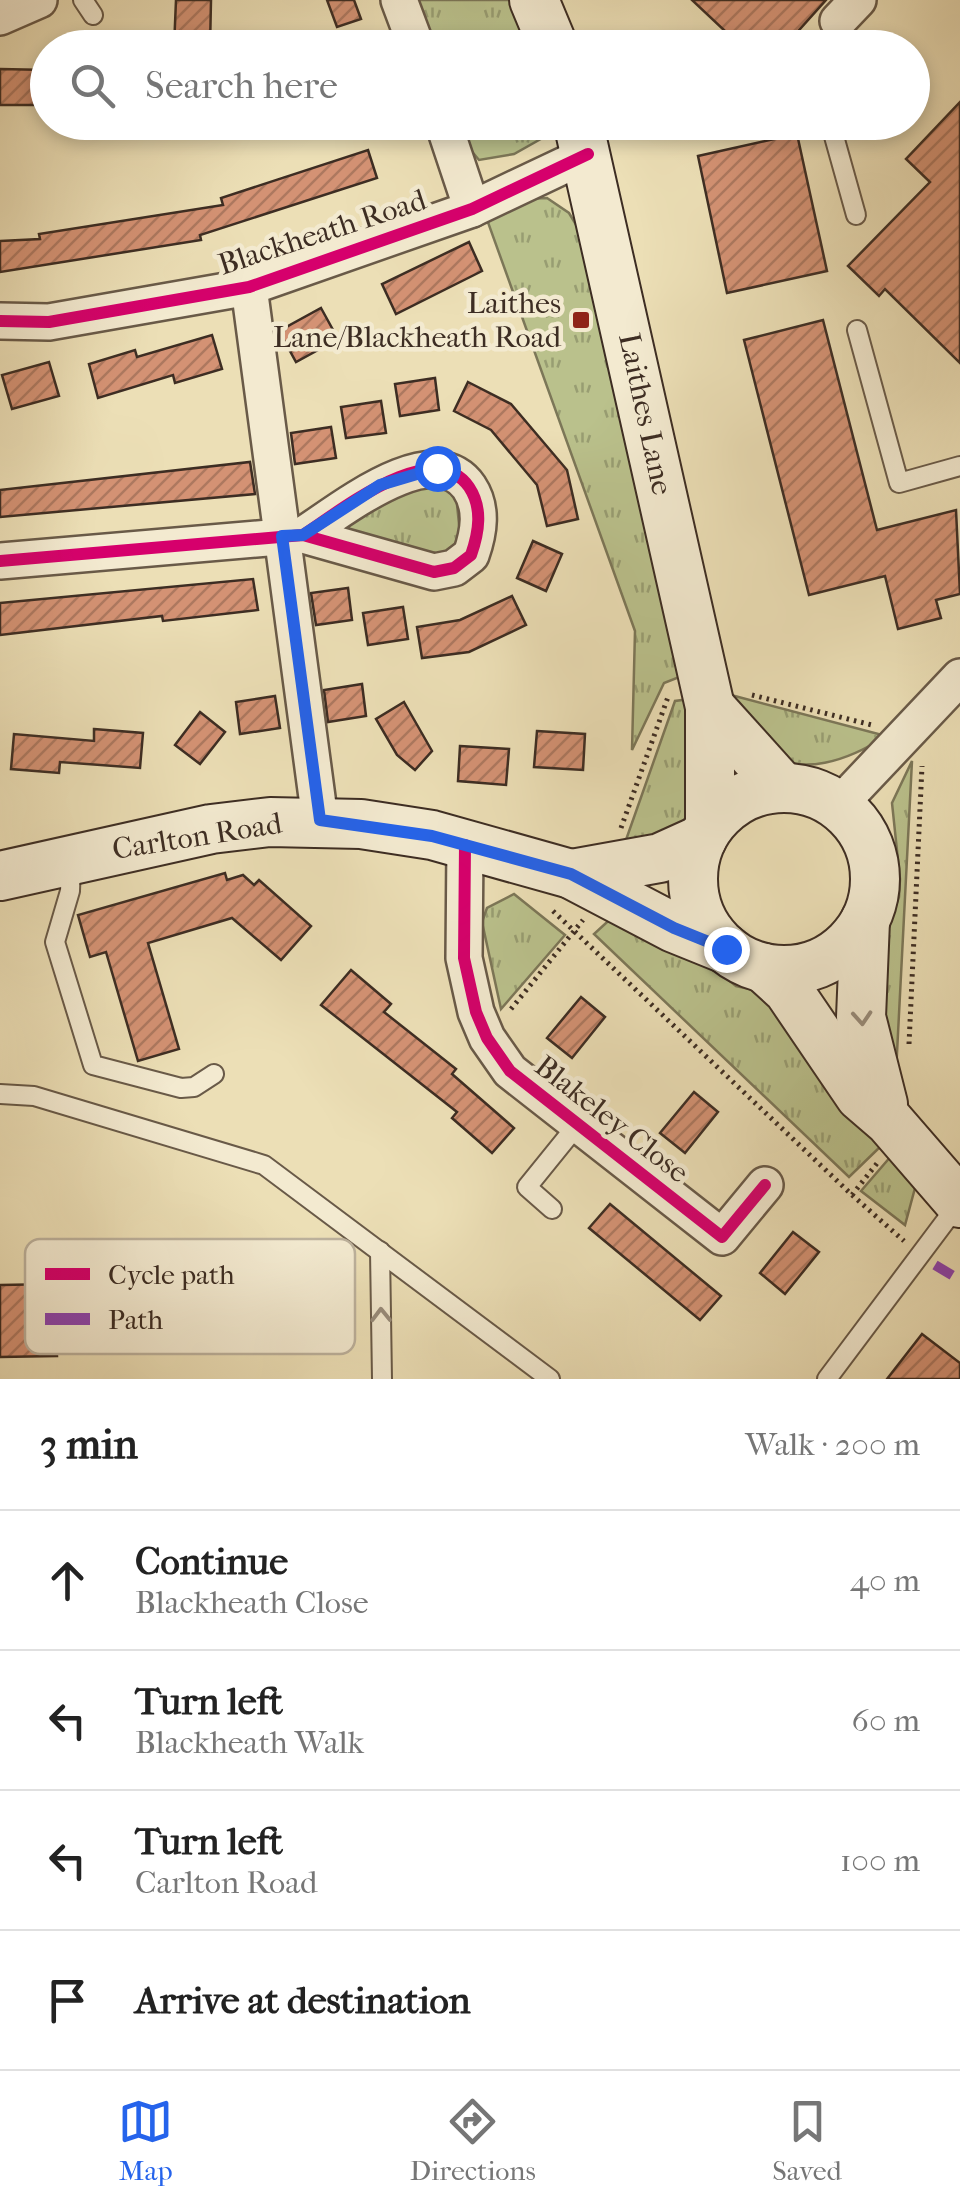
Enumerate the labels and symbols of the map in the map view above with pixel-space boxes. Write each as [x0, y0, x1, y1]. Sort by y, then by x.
street label: Blackheath Road [214, 182, 431, 283]
place label: Laithes Lane/Blackheath Road [273, 286, 562, 355]
marker: Laithes Lane/Blackheath Road [570, 309, 592, 331]
street label: Laithes Lane [611, 330, 680, 498]
route start [415, 446, 461, 492]
street label: Carlton Road [110, 806, 285, 867]
route end [704, 927, 750, 973]
one-way arrow [851, 1010, 872, 1026]
street label: Blakeley Close [528, 1048, 696, 1190]
legend [25, 1239, 355, 1354]
text: Cycle path [108, 1258, 235, 1291]
text: Path [108, 1303, 164, 1336]
one-way arrow [371, 1307, 392, 1323]

